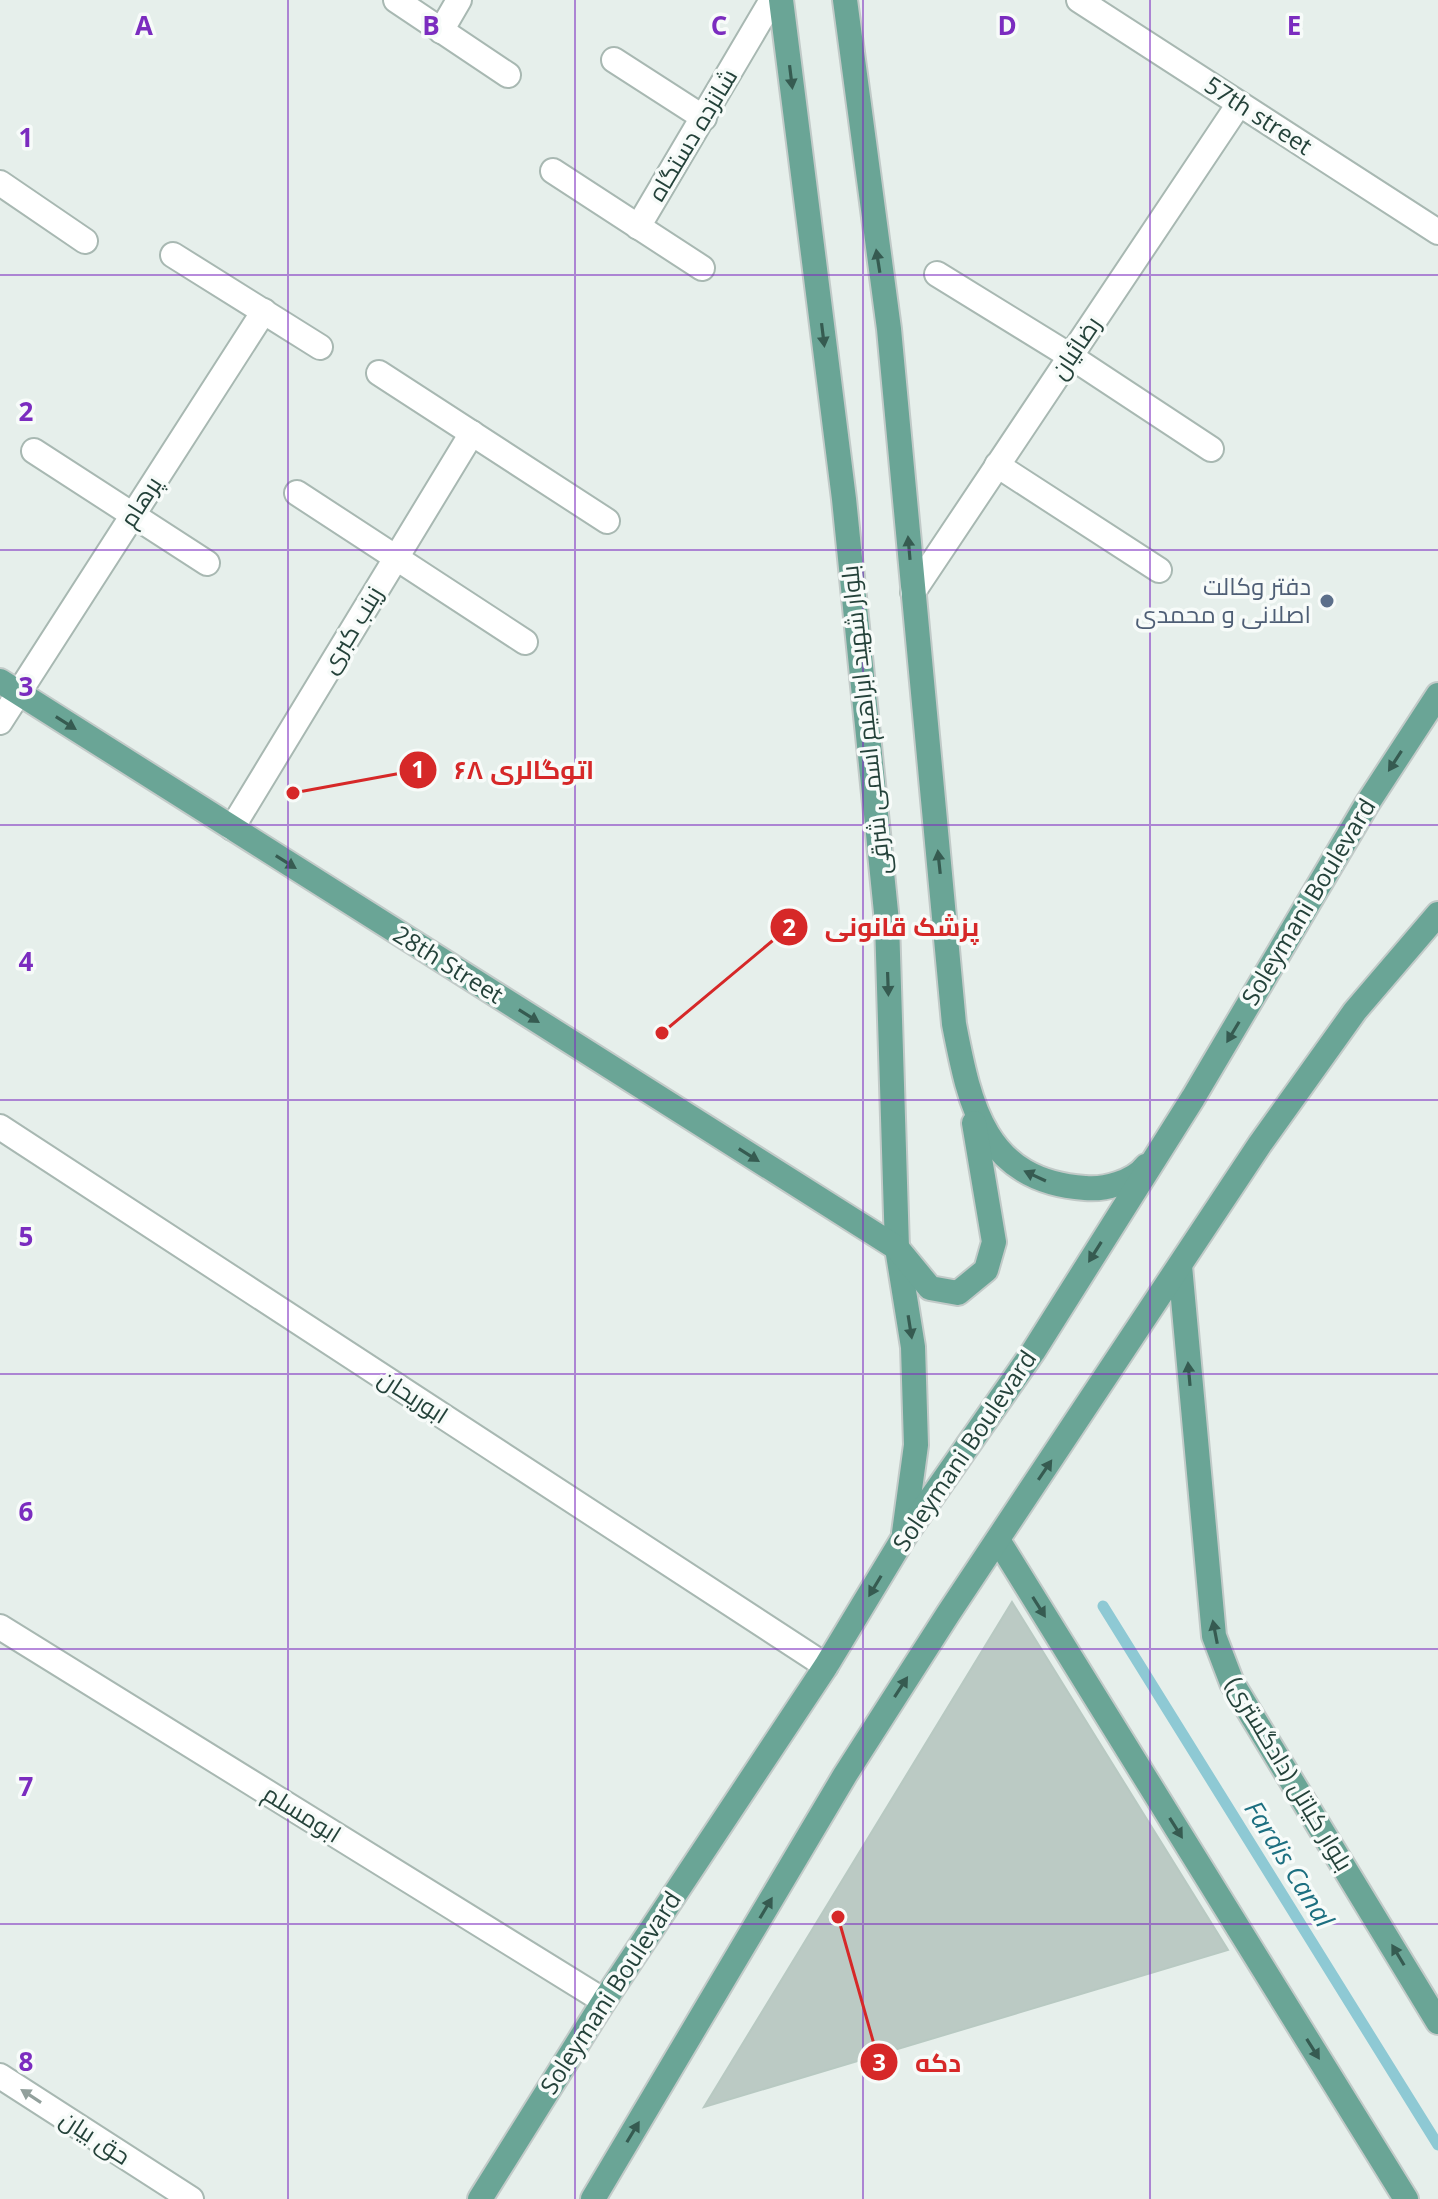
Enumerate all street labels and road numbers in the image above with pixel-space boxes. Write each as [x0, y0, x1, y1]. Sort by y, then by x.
street label: شانزده دستگاه [639, 62, 744, 207]
street label: 57th street [1199, 68, 1319, 162]
street label: رضائیان [1042, 309, 1108, 385]
street label: پرهام [111, 469, 170, 534]
street label: بلوار شهید ابراهیم اسمی شرقی [832, 564, 898, 876]
street label: زینب کبری [312, 579, 390, 679]
street label: Soleymani Boulevard [1233, 792, 1383, 1011]
street label: 28th Street [387, 917, 510, 1011]
street label: Soleymani Boulevard [884, 1343, 1043, 1557]
street label: ابوریحان [373, 1361, 455, 1431]
street label: بلوار کیاتل (دادگستری) [1219, 1670, 1361, 1877]
street label: ابومسلم [257, 1776, 348, 1850]
street label: Soleymani Boulevard [532, 1884, 688, 2100]
street label: حق بیان [54, 2102, 137, 2172]

